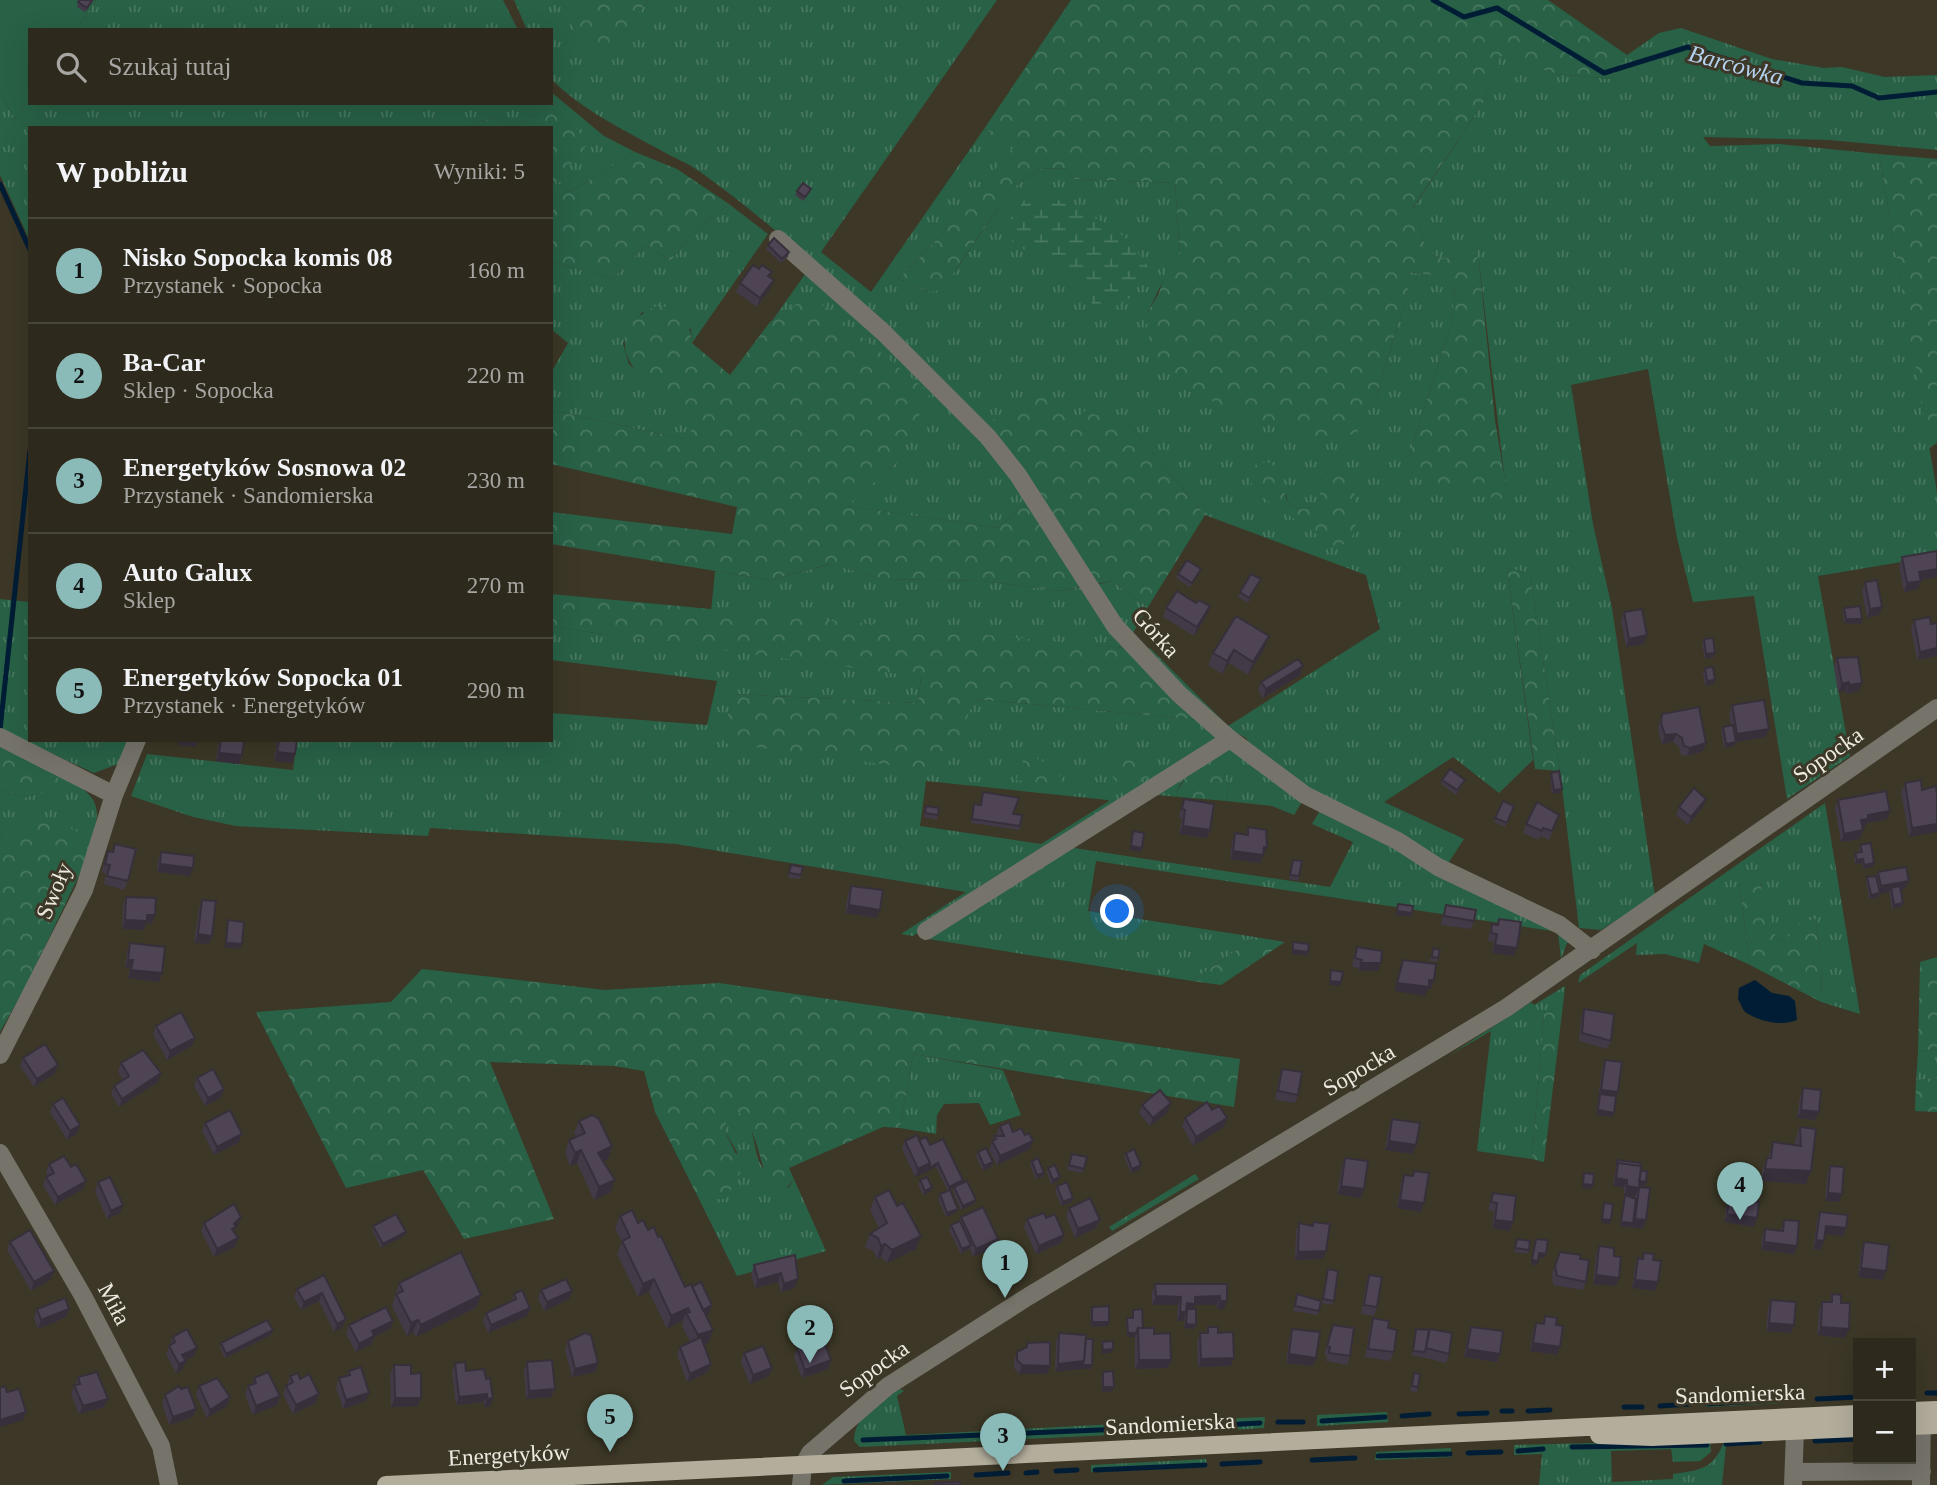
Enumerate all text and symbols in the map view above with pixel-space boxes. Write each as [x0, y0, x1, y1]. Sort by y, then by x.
search box [28, 28, 553, 105]
water label: Barcówka [1686, 40, 1786, 90]
icon: search [52, 48, 90, 86]
text: Szukaj tutaj [108, 52, 231, 81]
text: W pobliżu [56, 155, 188, 188]
text: Wyniki: 5 [434, 159, 525, 184]
text: Nisko Sopocka komis 08 [123, 243, 392, 272]
text: 1 [73, 258, 85, 283]
text: 160 m [467, 258, 525, 283]
text: Przystanek · Sopocka [123, 273, 322, 298]
text: Ba-Car [123, 348, 205, 377]
text: 2 [73, 363, 85, 388]
text: 220 m [467, 363, 525, 388]
text: Sklep · Sopocka [123, 378, 274, 403]
text: Energetyków Sosnowa 02 [123, 453, 406, 482]
text: 3 [73, 468, 85, 493]
text: 230 m [467, 468, 525, 493]
text: Przystanek · Sandomierska [123, 483, 373, 508]
text: Auto Galux [123, 558, 252, 587]
text: 4 [73, 573, 85, 598]
text: 270 m [467, 573, 525, 598]
text: Sklep [123, 588, 175, 613]
street label: Górka [1127, 603, 1185, 663]
text: Energetyków Sopocka 01 [123, 663, 403, 692]
text: 5 [73, 678, 85, 703]
text: 290 m [467, 678, 525, 703]
text: Przystanek · Energetyków [123, 693, 365, 718]
street label: Sopocka [1788, 722, 1868, 788]
street label: Swoły [31, 859, 77, 923]
your location [1100, 894, 1134, 928]
street label: Sopocka [1319, 1039, 1399, 1101]
pin: 4 [1717, 1162, 1763, 1220]
pin: 1 [982, 1240, 1028, 1298]
street label: Miła [93, 1279, 135, 1329]
pin: 2 [787, 1305, 833, 1363]
street label: Sopocka [835, 1336, 913, 1402]
map controls [1853, 1338, 1916, 1464]
button: + [1853, 1338, 1916, 1401]
street label: Sandomierska [1674, 1379, 1806, 1409]
pin: 5 [587, 1394, 633, 1452]
button: − [1853, 1401, 1916, 1464]
street label: Sandomierska [1104, 1408, 1236, 1440]
pin: 3 [980, 1413, 1026, 1471]
street label: Energetyków [447, 1439, 571, 1471]

